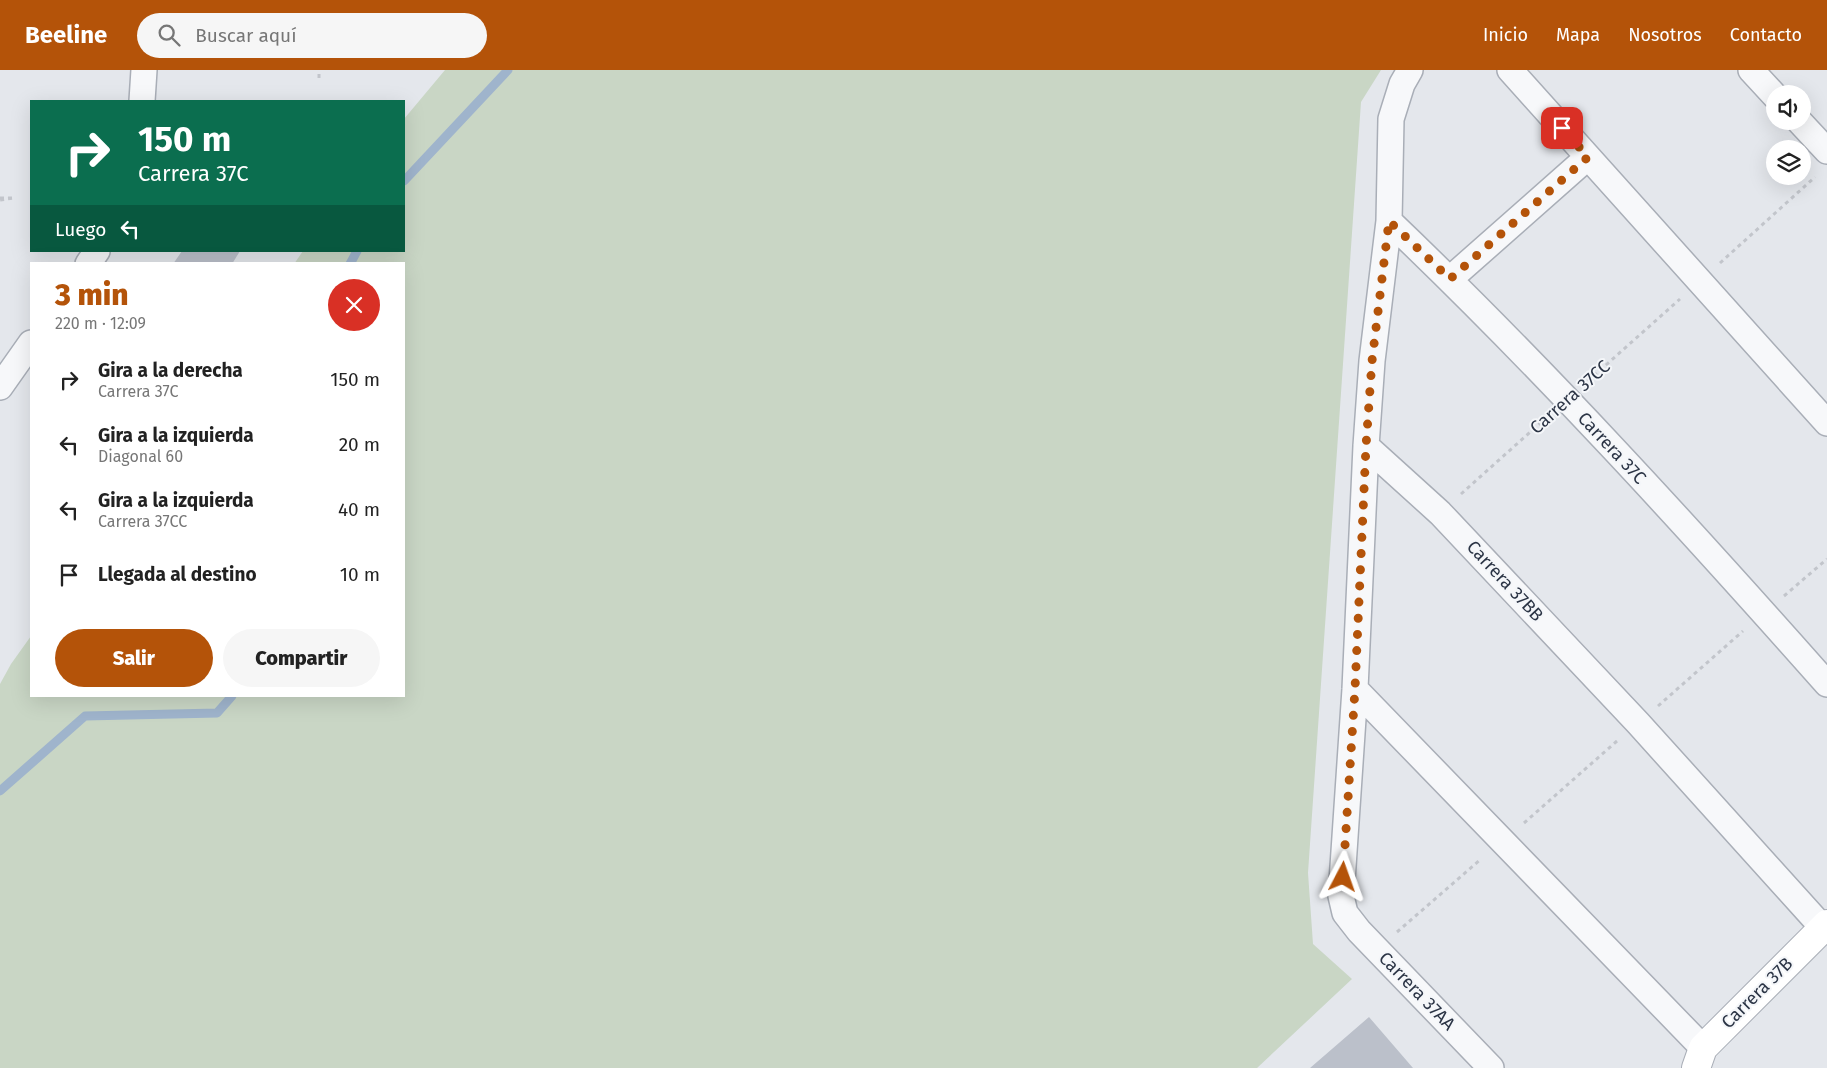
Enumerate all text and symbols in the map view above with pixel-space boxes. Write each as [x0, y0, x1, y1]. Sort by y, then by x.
search box [137, 13, 487, 58]
text: Beeline [25, 21, 107, 49]
icon: search [155, 21, 183, 49]
text: Buscar aquí [195, 24, 297, 47]
text: Inicio [1483, 24, 1528, 46]
text: Mapa [1556, 24, 1600, 46]
text: Nosotros [1628, 24, 1702, 46]
text: Contacto [1730, 24, 1802, 46]
map controls [1766, 85, 1811, 185]
button: sound [1766, 85, 1811, 130]
pin [1541, 107, 1583, 149]
icon: arrive [1548, 114, 1576, 142]
text: 150 m [138, 118, 231, 160]
icon: right [55, 120, 120, 185]
button: layers [1766, 140, 1811, 185]
text: Carrera 37C [138, 160, 249, 187]
icon: left [116, 215, 144, 243]
text: Luego [55, 218, 106, 241]
text: 3 min [55, 277, 129, 313]
button: close [328, 279, 380, 331]
text: 220 m · 12:09 [55, 314, 146, 333]
street label: Carrera 37CC [1525, 355, 1615, 439]
text: Gira a la derecha [98, 359, 243, 382]
icon: right [55, 366, 83, 394]
text: 150 m [330, 368, 380, 391]
text: Carrera 37C [98, 382, 178, 401]
street label: Carrera 37C [1573, 407, 1651, 489]
text: Gira a la izquierda [98, 424, 254, 447]
icon: left [55, 431, 83, 459]
text: 20 m [339, 433, 380, 456]
text: Diagonal 60 [98, 447, 183, 466]
text: Gira a la izquierda [98, 489, 254, 512]
icon: left [55, 496, 83, 524]
text: 40 m [338, 498, 380, 521]
text: Carrera 37CC [98, 512, 187, 531]
street label: Carrera 37BB [1462, 536, 1548, 626]
icon: arrive [55, 561, 83, 589]
text: Llegada al destino [98, 563, 257, 586]
text: 10 m [340, 563, 380, 586]
button: Salir [55, 629, 213, 687]
button: Compartir [223, 629, 380, 687]
position arrow [1316, 850, 1368, 902]
street label: Carrera 37AA [1374, 947, 1460, 1035]
street label: Carrera 37B [1717, 953, 1797, 1033]

